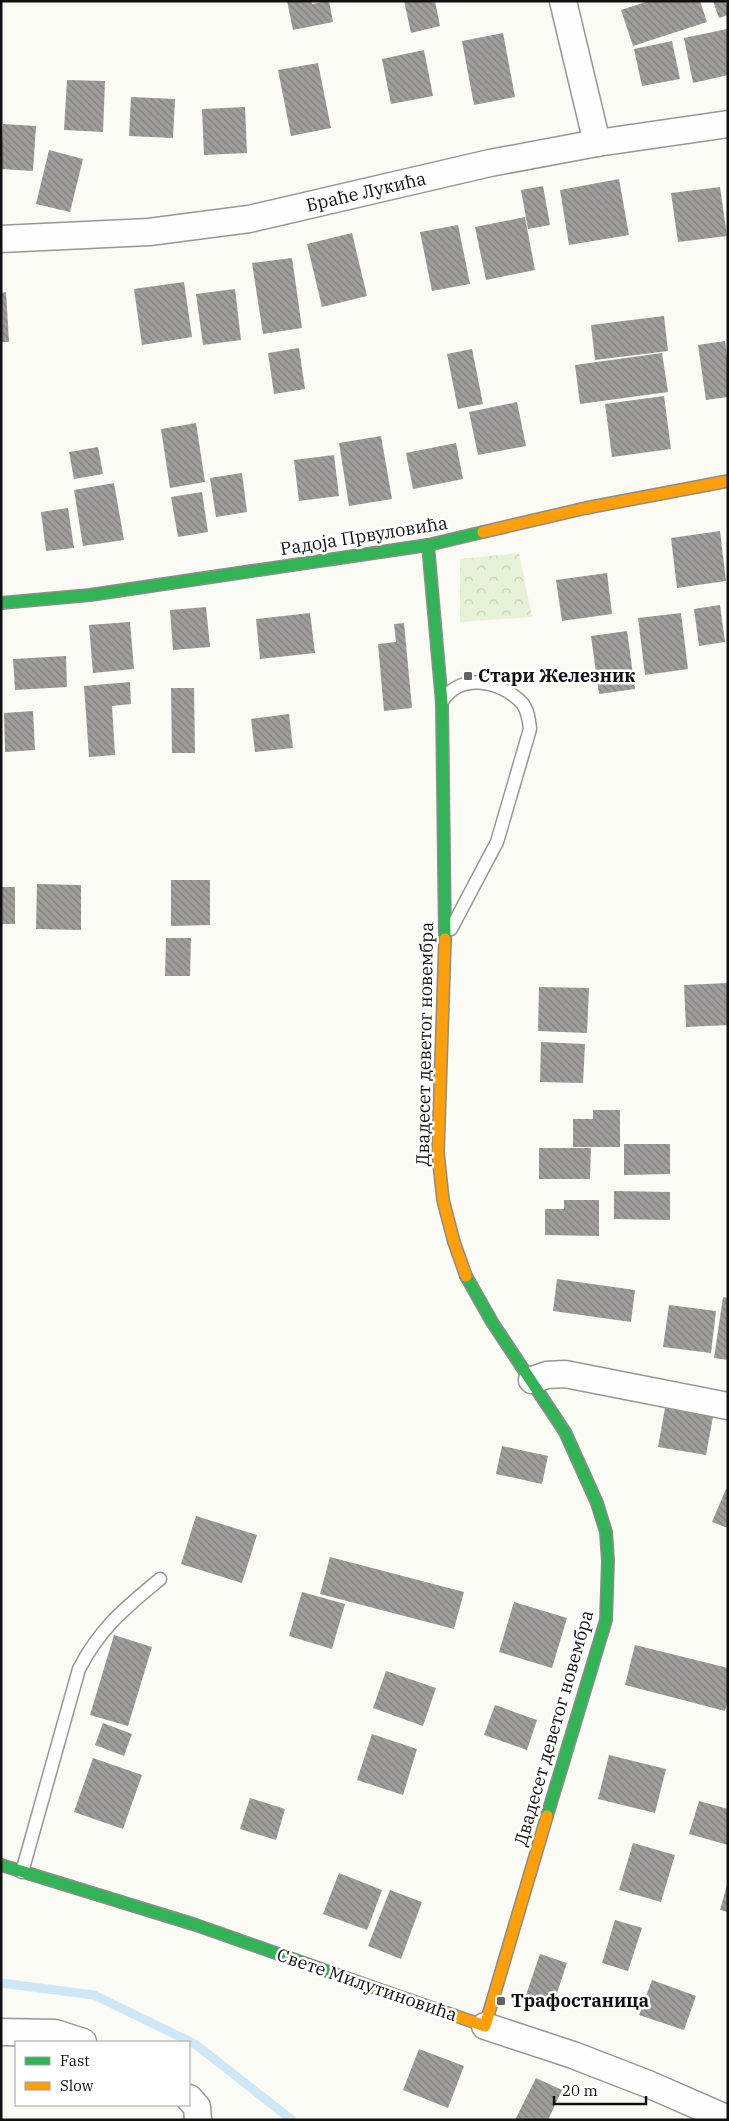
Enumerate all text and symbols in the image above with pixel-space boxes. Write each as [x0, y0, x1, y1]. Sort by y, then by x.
street label: Браће Лукића [304, 166, 428, 217]
street label: Радоја Првуловића [279, 511, 449, 560]
place label: Стари Железник [478, 664, 635, 687]
marker: Стари Железник [462, 670, 474, 682]
street label: Двадесет деветог новембра [411, 921, 438, 1166]
street label: Двадесет деветог новембра [509, 1607, 598, 1849]
street label: Свете Милутиновића [274, 1943, 461, 2026]
place label: Трафостаница [511, 1989, 649, 2012]
marker: Трафостаница [495, 1995, 507, 2007]
legend [15, 2041, 190, 2106]
text: Fast [60, 2051, 90, 2070]
scale bar [554, 2074, 646, 2106]
text: Slow [60, 2076, 94, 2095]
text: 20 m [562, 2081, 598, 2100]

